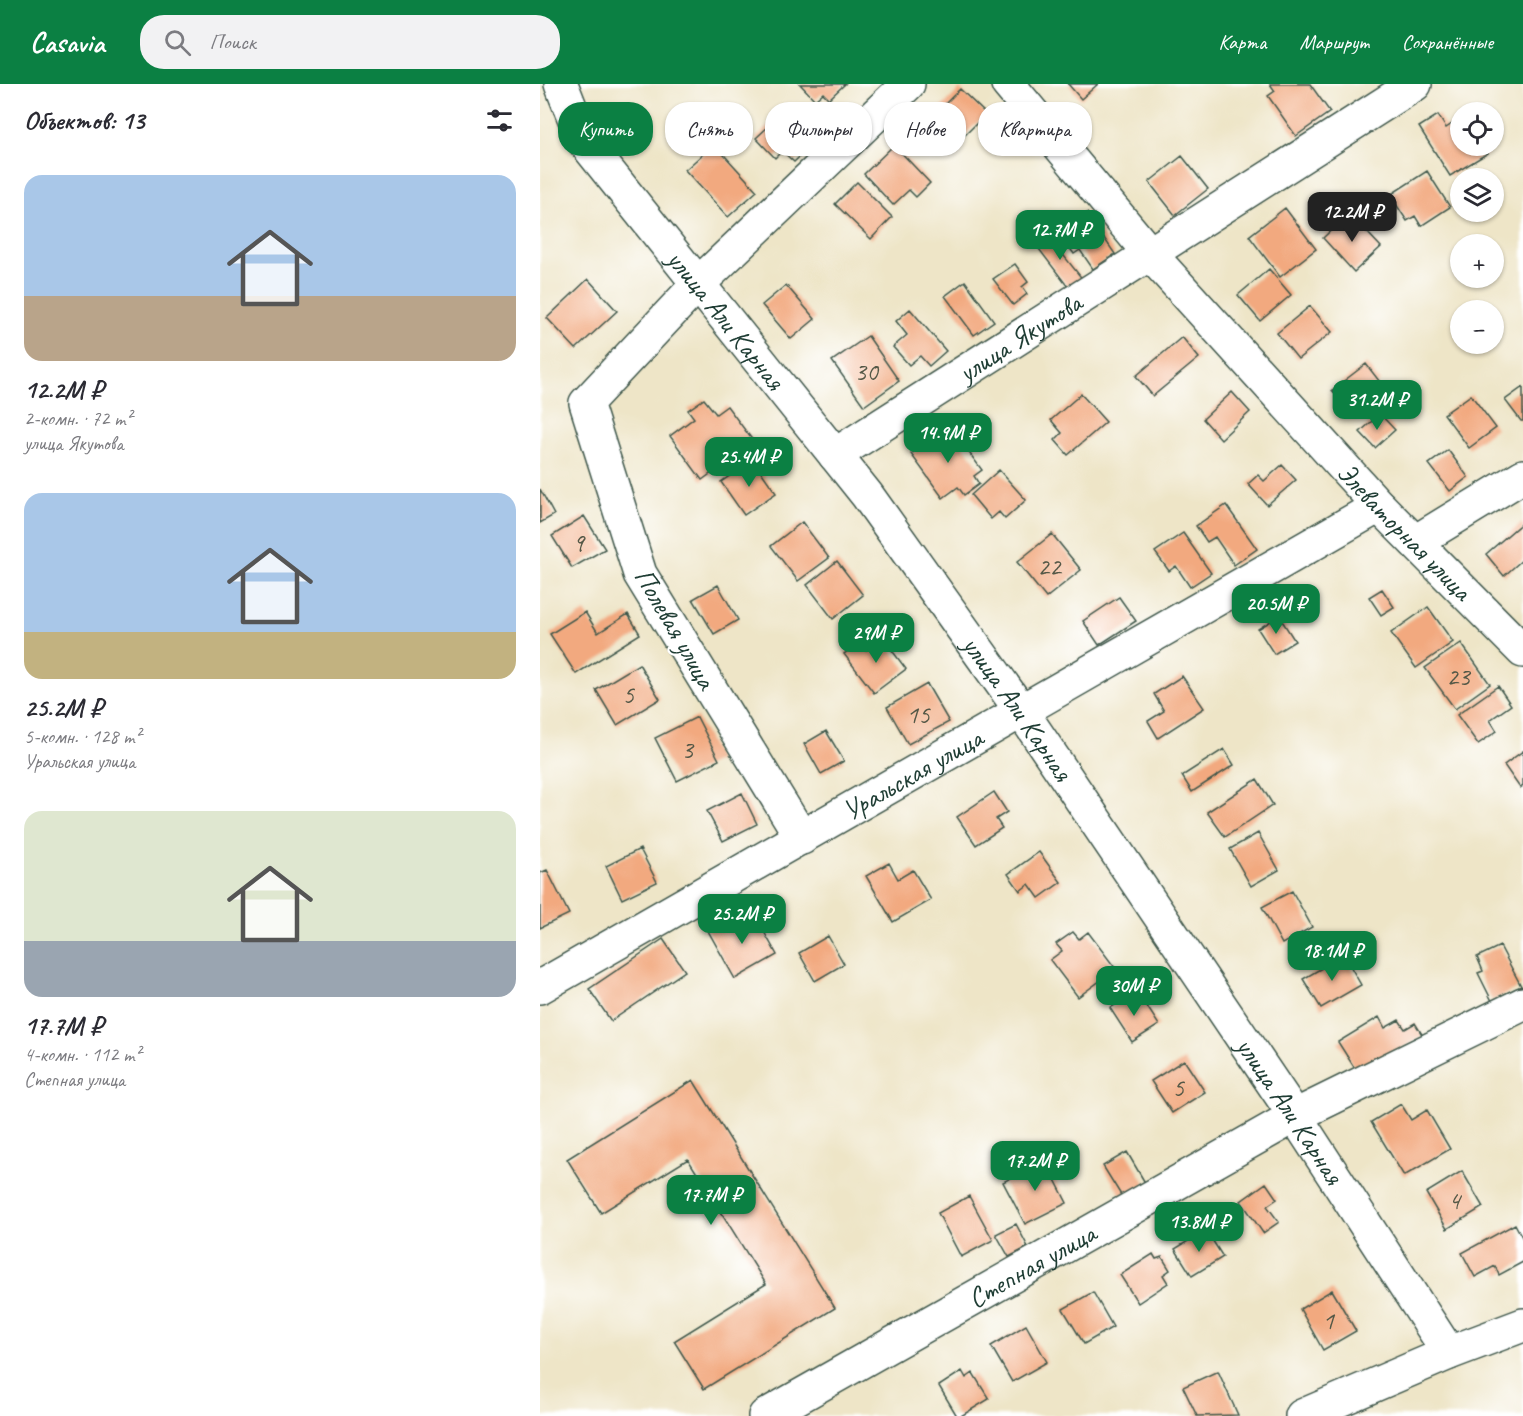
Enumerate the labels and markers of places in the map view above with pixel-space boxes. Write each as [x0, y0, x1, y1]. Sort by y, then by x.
pin: 12.2M ₽ [1297, 192, 1407, 243]
pin: 12.7M ₽ [1005, 210, 1115, 261]
pin: 31.2M ₽ [1322, 380, 1432, 431]
pin: 14.9M ₽ [893, 413, 1003, 464]
pin: 25.4M ₽ [694, 437, 804, 488]
pin: 20.5M ₽ [1221, 584, 1331, 635]
pin: 29M ₽ [834, 613, 918, 664]
pin: 25.2M ₽ [687, 894, 797, 945]
pin: 18.1M ₽ [1277, 931, 1387, 982]
pin: 30M ₽ [1092, 966, 1176, 1017]
pin: 17.2M ₽ [980, 1141, 1090, 1192]
pin: 17.7M ₽ [656, 1175, 766, 1226]
pin: 13.8M ₽ [1144, 1202, 1254, 1253]

